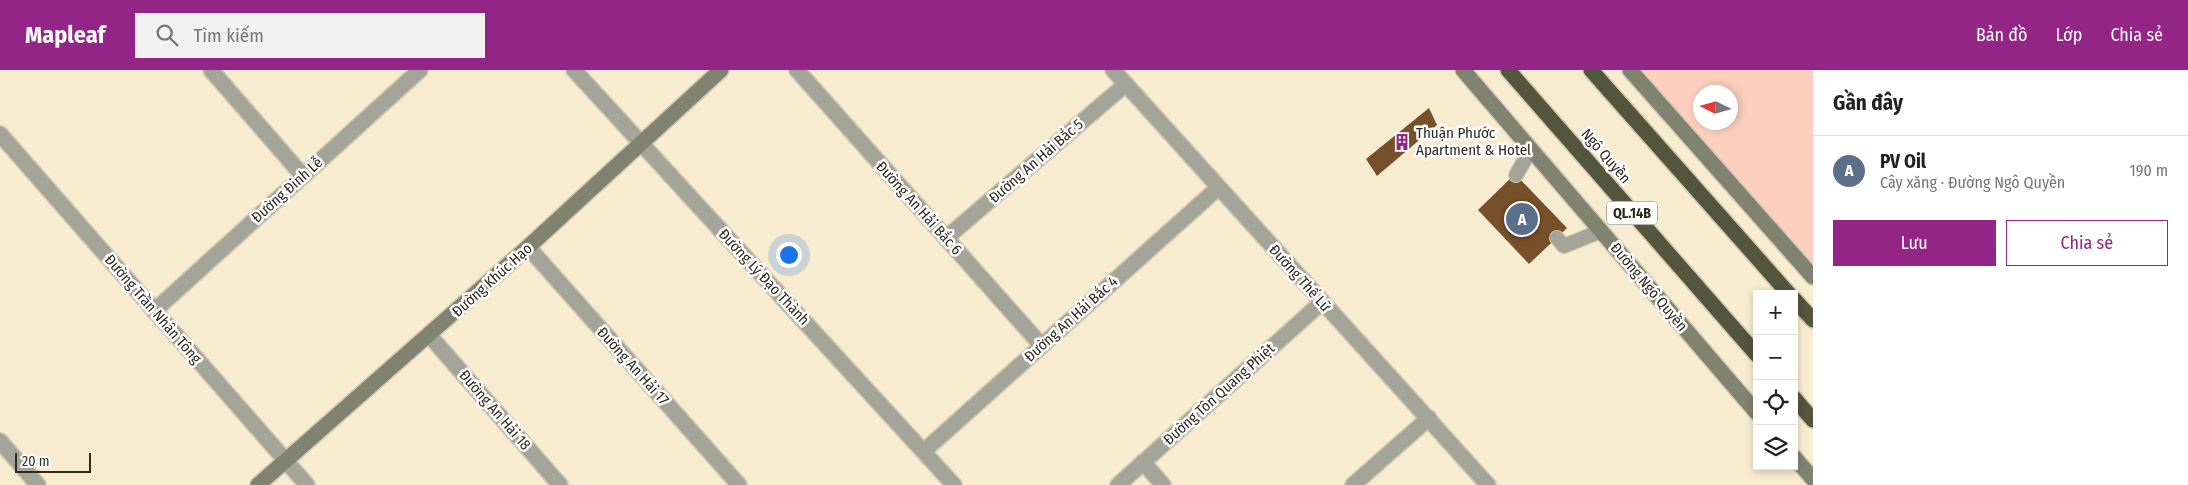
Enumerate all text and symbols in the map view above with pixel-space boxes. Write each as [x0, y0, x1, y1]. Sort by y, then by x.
search box [135, 13, 485, 58]
text: Mapleaf [25, 21, 105, 49]
icon: search [153, 21, 181, 49]
text: Tìm kiếm [193, 24, 264, 47]
text: Bản đồ [1976, 24, 2027, 46]
text: Lớp [2055, 24, 2082, 46]
text: Chia sẻ [2110, 24, 2163, 46]
north arrow [1693, 85, 1738, 130]
text: Gần đây [1833, 90, 1903, 116]
street label: Đường An Hải Bắc 5 [985, 115, 1087, 207]
place label: Thuận Phước Apartment & Hotel [1416, 124, 1531, 159]
street label: Ngô Quyền [1577, 125, 1635, 187]
building icon: Thuận Phước Apartment & Hotel [1392, 132, 1412, 152]
text: PV Oil [1880, 150, 1926, 173]
street label: Đường Đinh Lễ [248, 153, 326, 227]
street label: Đường An Hải Bắc 6 [872, 158, 966, 258]
text: A [1845, 161, 1853, 180]
text: 190 m [2130, 161, 2168, 180]
text: Cây xăng · Đường Ngô Quyền [1880, 173, 2065, 192]
pin: A [1506, 200, 1538, 238]
road number: QL.14B [1607, 202, 1657, 224]
button: Lưu [1833, 220, 1996, 266]
button: Chia sẻ [2006, 220, 2168, 266]
street label: Đường Lý Đạo Thành [715, 225, 813, 329]
street label: Đường Khúc Hạo [448, 239, 536, 321]
street label: Đường Ngô Quyền [1607, 239, 1691, 335]
street label: Đường Thế Lữ [1265, 241, 1335, 316]
your location [776, 242, 802, 268]
street label: Đường Trần Nhân Tông [101, 251, 205, 367]
street label: Đường An Hải Bắc 4 [1021, 272, 1121, 366]
map controls [1753, 290, 1798, 470]
button: + [1753, 290, 1798, 335]
street label: Đường An Hải 17 [593, 323, 673, 409]
button: − [1753, 335, 1798, 380]
street label: Đường Tôn Quang Phiệt [1160, 339, 1278, 449]
street label: Đường An Hải 18 [455, 366, 535, 454]
button: locate [1753, 380, 1798, 425]
button: layers [1753, 425, 1798, 470]
scale bar [15, 450, 91, 473]
text: 20 m [22, 453, 50, 470]

